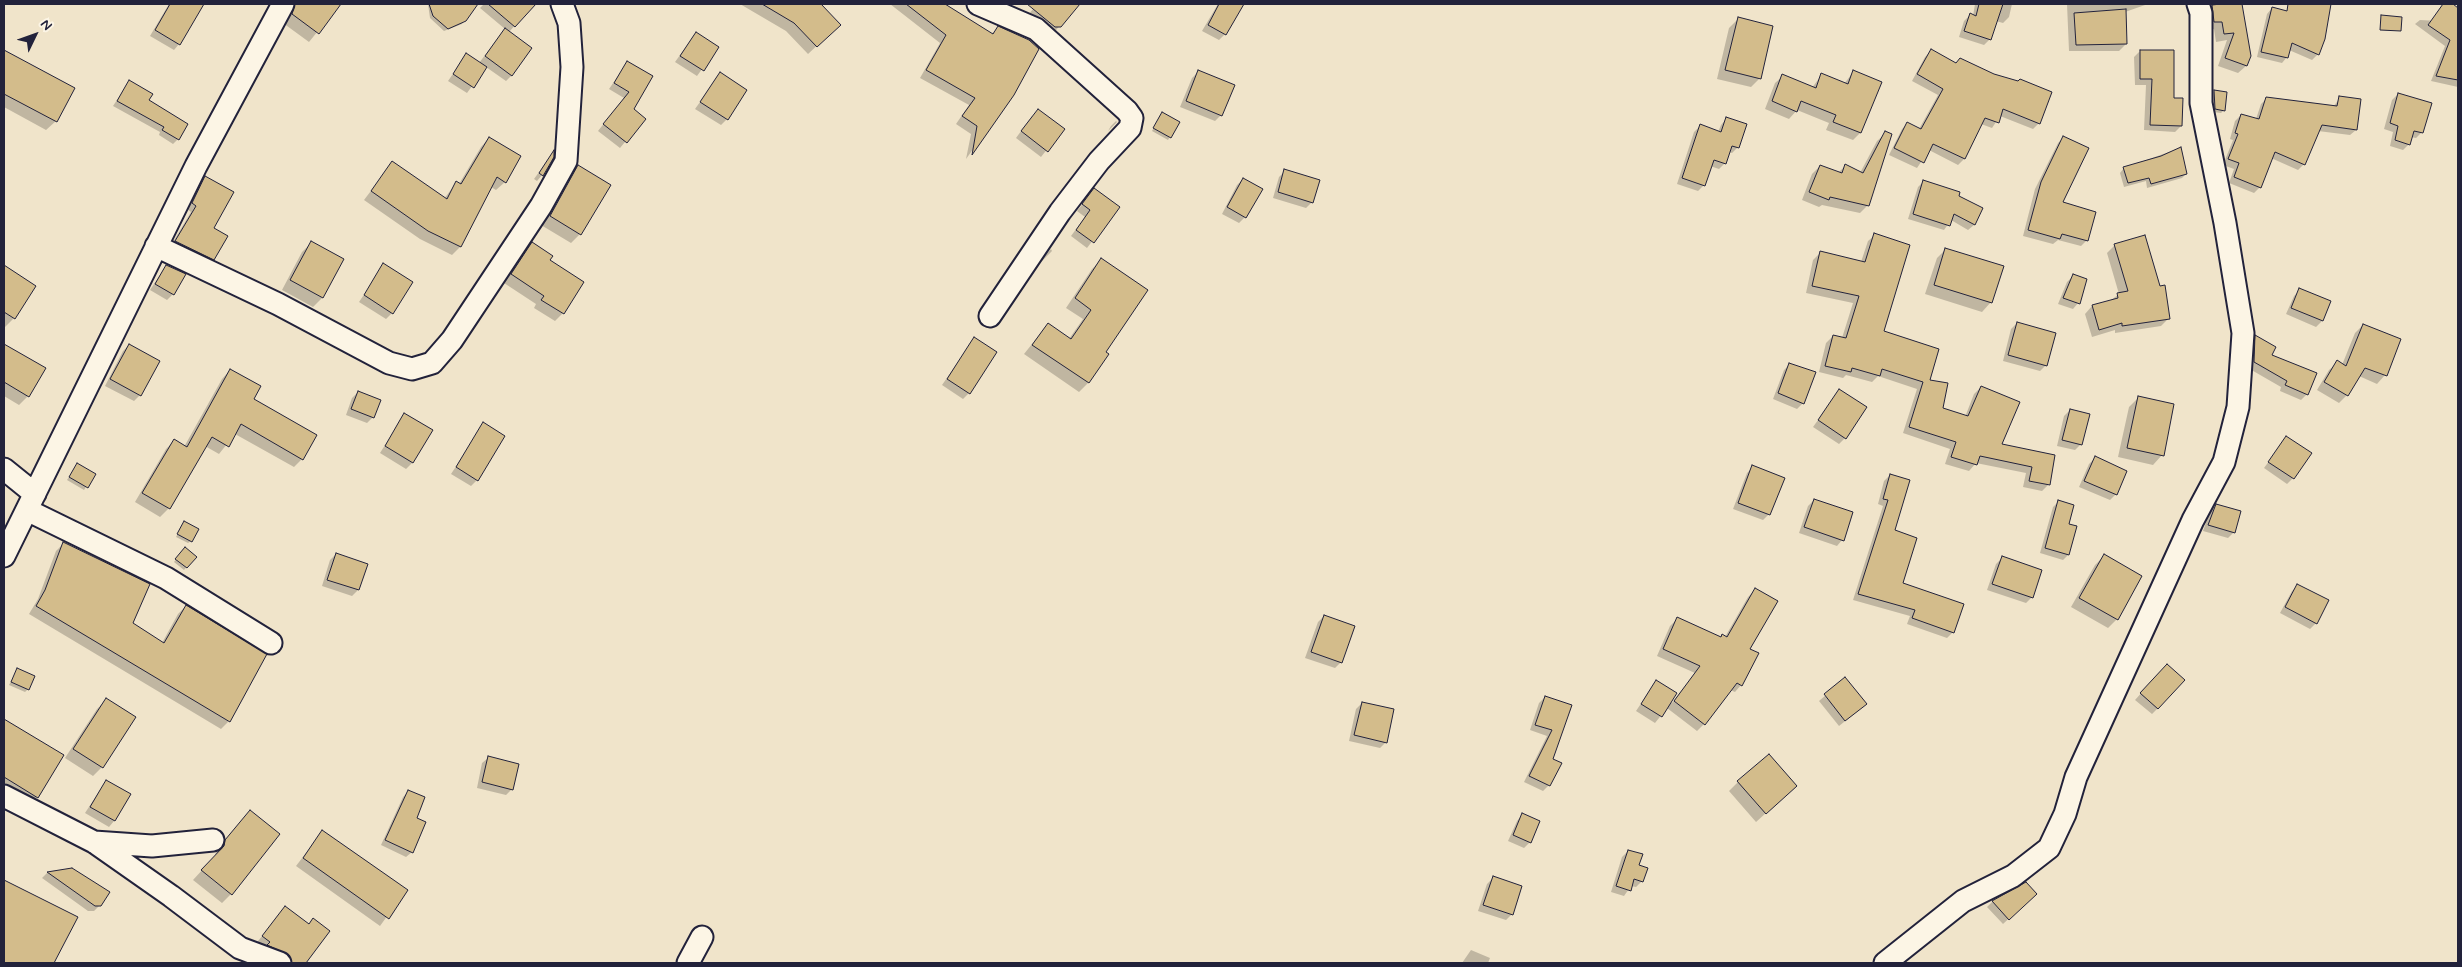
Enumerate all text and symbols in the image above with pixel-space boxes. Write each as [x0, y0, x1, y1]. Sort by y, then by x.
north arrow [10, 10, 60, 60]
text: N [36, 15, 56, 34]

